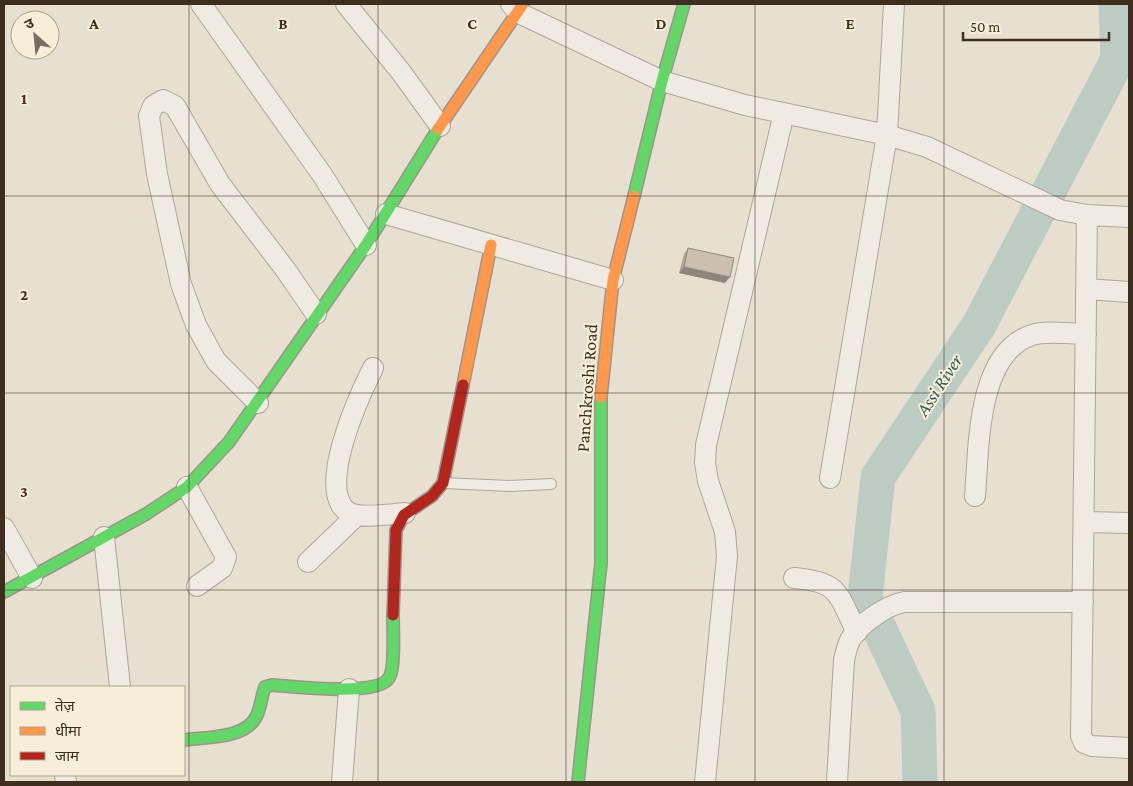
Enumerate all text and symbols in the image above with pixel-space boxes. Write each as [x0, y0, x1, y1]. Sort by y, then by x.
north arrow [10, 10, 60, 60]
scale bar [963, 10, 1109, 42]
text: उ [22, 14, 37, 32]
text: A [88, 15, 99, 32]
text: B [278, 15, 288, 32]
text: C [467, 15, 477, 32]
text: D [655, 15, 667, 32]
text: E [845, 15, 855, 32]
text: 50 m [970, 19, 1000, 35]
text: 1 [21, 90, 27, 107]
text: 2 [20, 286, 28, 303]
street label: Panchkroshi Road [573, 323, 602, 453]
water label: Assi River [911, 349, 967, 420]
text: 3 [20, 483, 28, 500]
legend [10, 686, 185, 776]
text: तेज़ [55, 697, 76, 714]
text: धीमा [55, 723, 82, 739]
text: जाम [55, 748, 80, 764]

